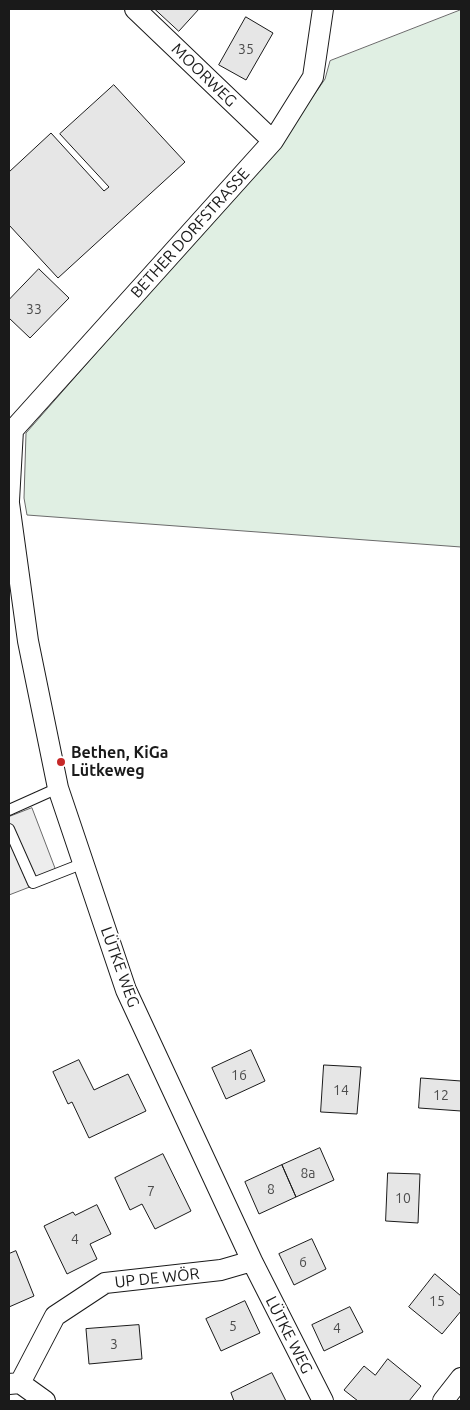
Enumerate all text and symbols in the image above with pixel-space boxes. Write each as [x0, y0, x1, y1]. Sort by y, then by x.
street label: MOORWEG [168, 39, 240, 111]
house number: 35 [238, 41, 254, 57]
street label: BETHER DORFSTRASSE [127, 164, 253, 302]
house number: 33 [26, 301, 42, 317]
place label: Bethen, KiGa Lütkeweg [71, 743, 168, 781]
marker: Bethen, KiGa Lütkeweg [55, 756, 67, 768]
street label: LÜTKE WEG [97, 924, 143, 1010]
house number: 16 [231, 1067, 247, 1083]
house number: 14 [333, 1082, 349, 1098]
house number: 12 [433, 1087, 449, 1103]
house number: 8a [300, 1165, 316, 1181]
house number: 8 [267, 1181, 275, 1197]
house number: 7 [147, 1183, 155, 1199]
house number: 10 [395, 1190, 411, 1206]
house number: 4 [71, 1231, 79, 1247]
house number: 6 [299, 1254, 307, 1270]
street label: UP DE WÖR [114, 1264, 200, 1292]
street label: LÜTKE WEG [261, 1293, 317, 1377]
house number: 15 [429, 1293, 445, 1309]
house number: 5 [229, 1318, 237, 1334]
house number: 4 [333, 1320, 341, 1336]
house number: 3 [110, 1336, 118, 1352]

